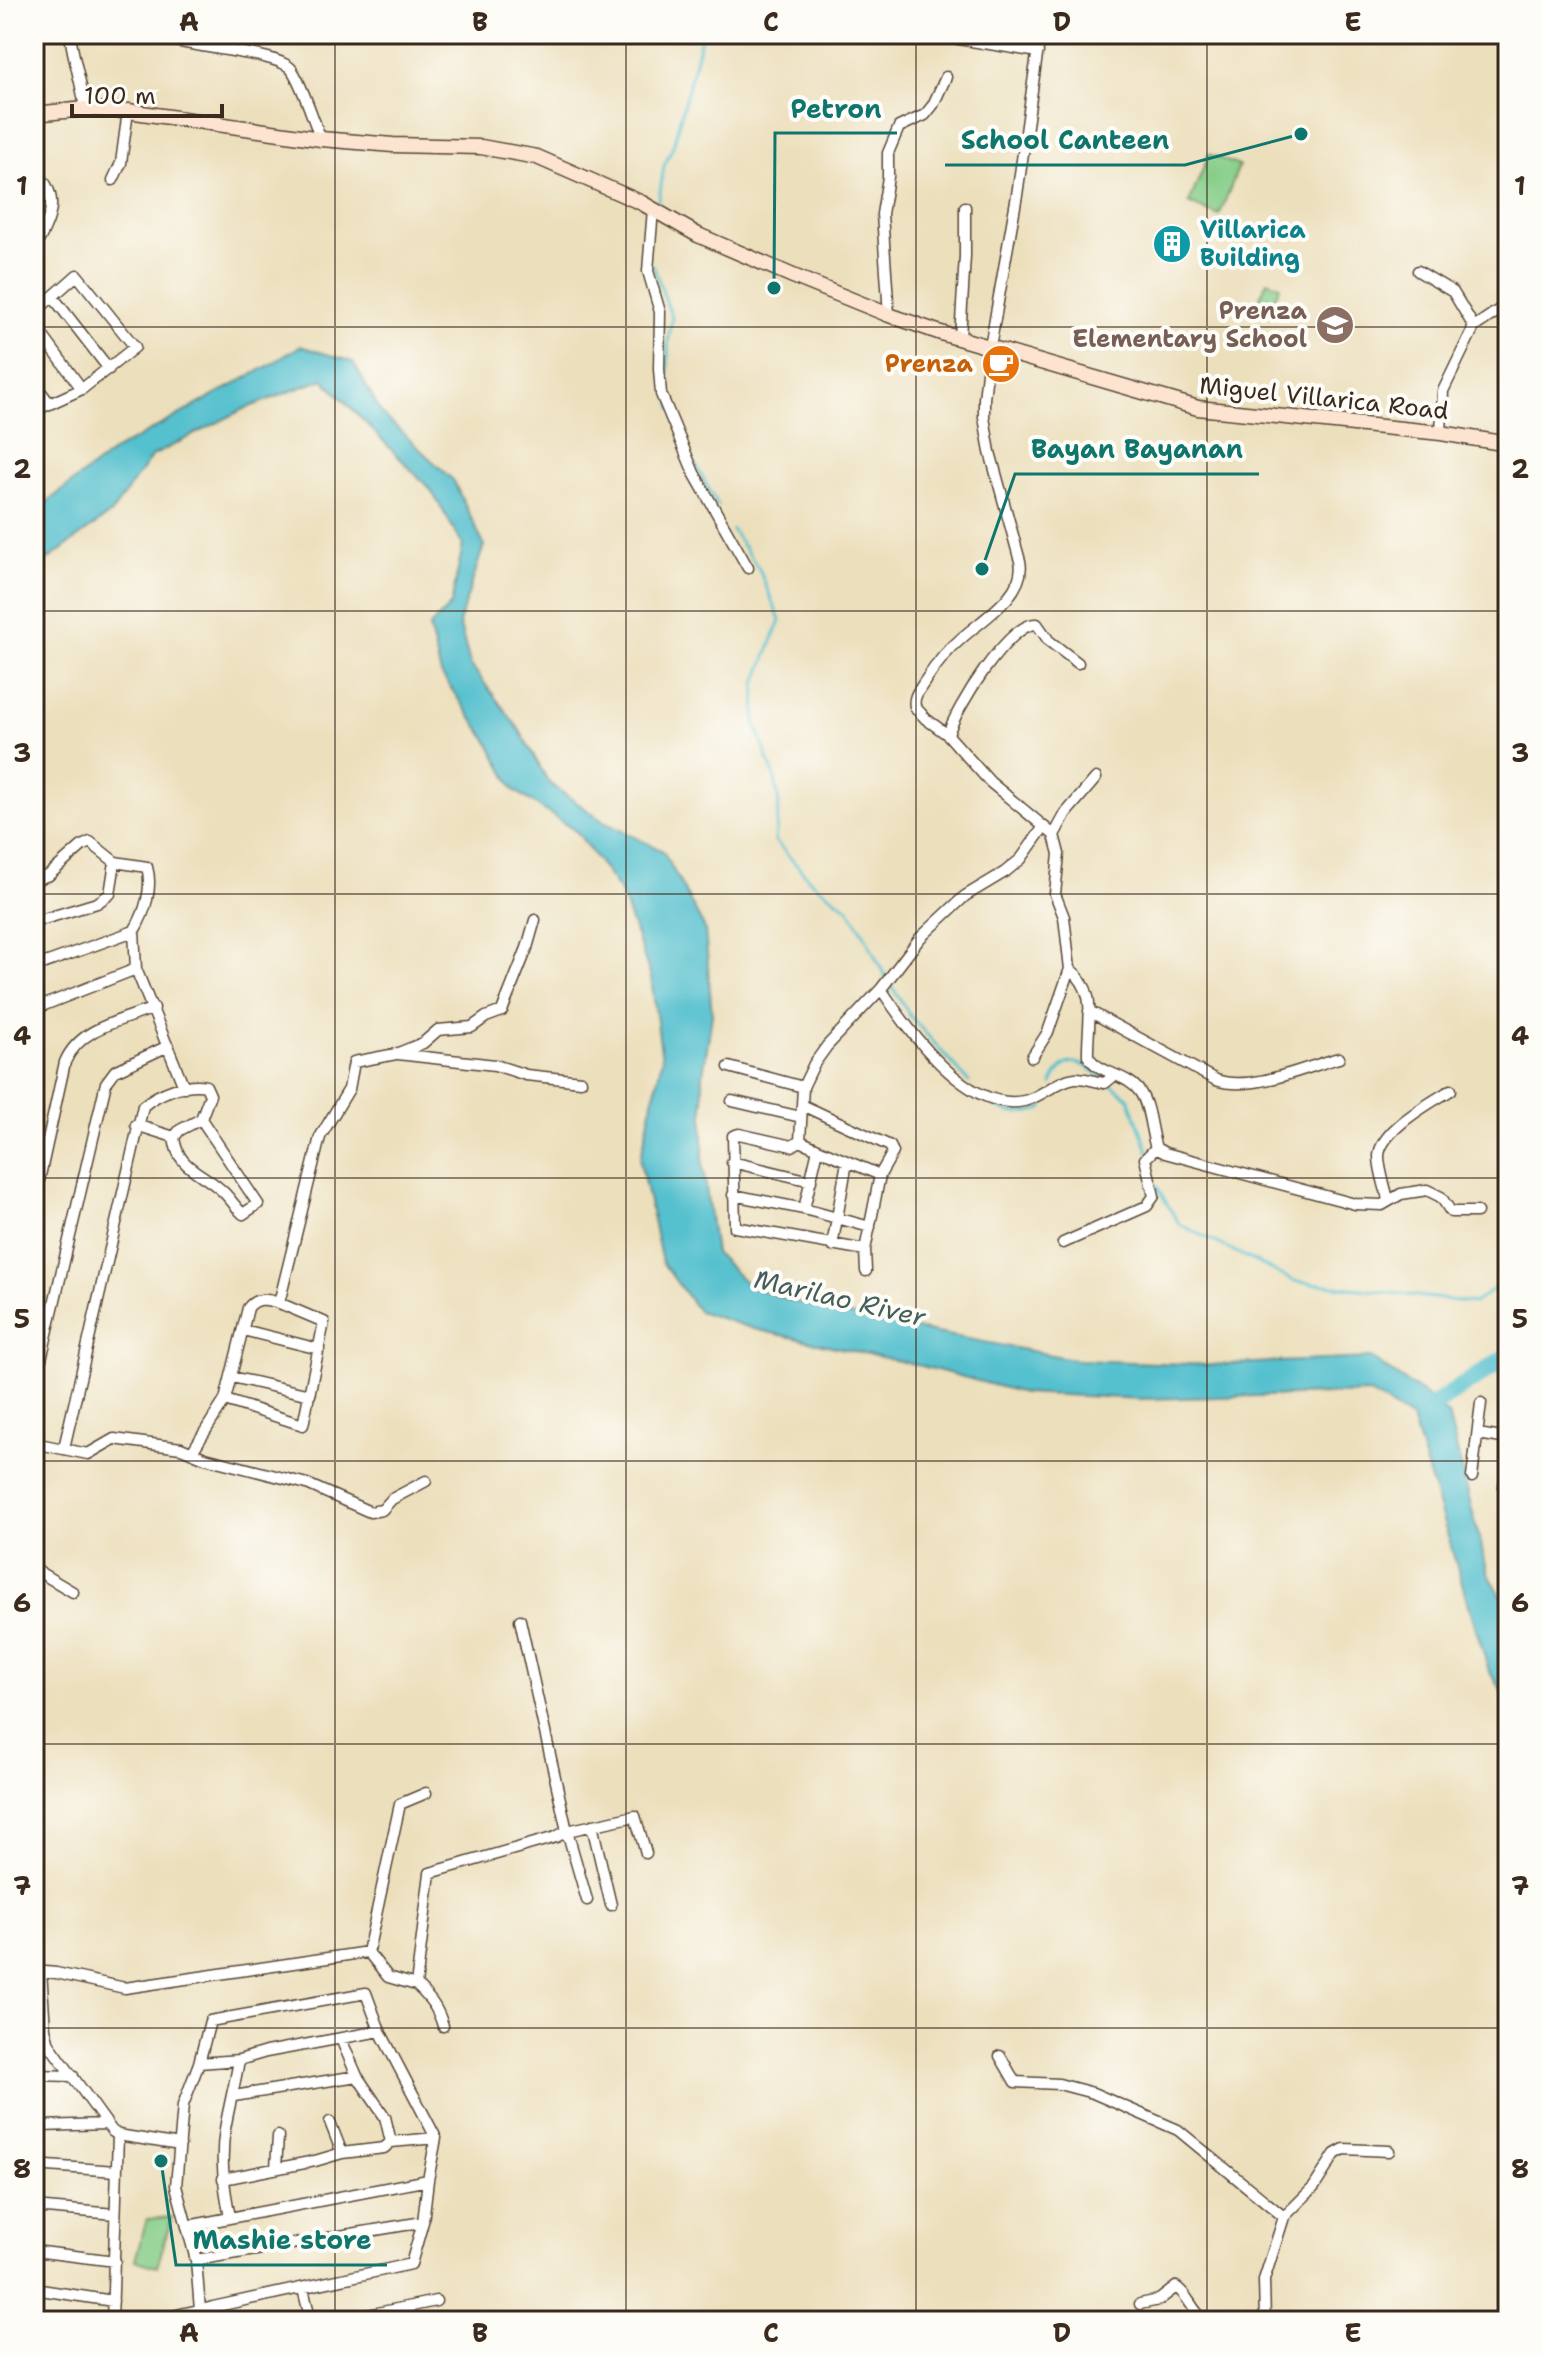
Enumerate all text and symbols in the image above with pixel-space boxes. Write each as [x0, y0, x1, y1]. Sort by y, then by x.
text: A [179, 4, 199, 39]
text: B [472, 4, 488, 39]
text: C [763, 4, 779, 39]
text: D [1053, 4, 1071, 39]
text: E [1344, 4, 1362, 39]
scale bar [72, 68, 222, 118]
text: 100 m [84, 80, 156, 112]
callout: Petron [775, 83, 897, 133]
text: Petron [791, 91, 881, 126]
callout: School Canteen [945, 115, 1185, 165]
text: School Canteen [961, 122, 1169, 157]
text: 1 [16, 168, 28, 203]
text: 1 [1514, 168, 1526, 203]
place label: Villarica Building [1200, 214, 1306, 274]
building icon: Villarica Building [1151, 223, 1193, 265]
place label: Prenza Elementary School [1072, 295, 1308, 355]
school or university icon: Prenza Elementary School [1314, 304, 1356, 346]
cafe icon: Prenza [980, 343, 1022, 385]
place label: Prenza [885, 348, 974, 380]
street label: Miguel Villarica Road [1198, 369, 1450, 427]
callout: Bayan Bayanan [1015, 424, 1259, 474]
text: Bayan Bayanan [1031, 431, 1243, 466]
text: 2 [13, 451, 31, 486]
text: 2 [1511, 451, 1529, 486]
text: 3 [13, 735, 31, 770]
text: 3 [1511, 735, 1529, 770]
text: 4 [13, 1018, 31, 1053]
text: 4 [1511, 1018, 1529, 1053]
water label: Marilao River [751, 1261, 930, 1334]
text: 5 [14, 1301, 30, 1336]
text: 5 [1512, 1301, 1528, 1336]
text: 6 [13, 1585, 31, 1620]
text: 6 [1511, 1585, 1529, 1620]
text: 7 [13, 1868, 31, 1903]
text: 7 [1511, 1868, 1529, 1903]
text: 8 [13, 2151, 31, 2186]
text: 8 [1511, 2151, 1529, 2186]
callout: Mashie store [176, 2215, 387, 2265]
text: Mashie store [192, 2222, 372, 2257]
text: A [179, 2315, 199, 2350]
text: B [472, 2315, 488, 2350]
text: C [763, 2315, 779, 2350]
text: D [1053, 2315, 1071, 2350]
text: E [1344, 2315, 1362, 2350]

